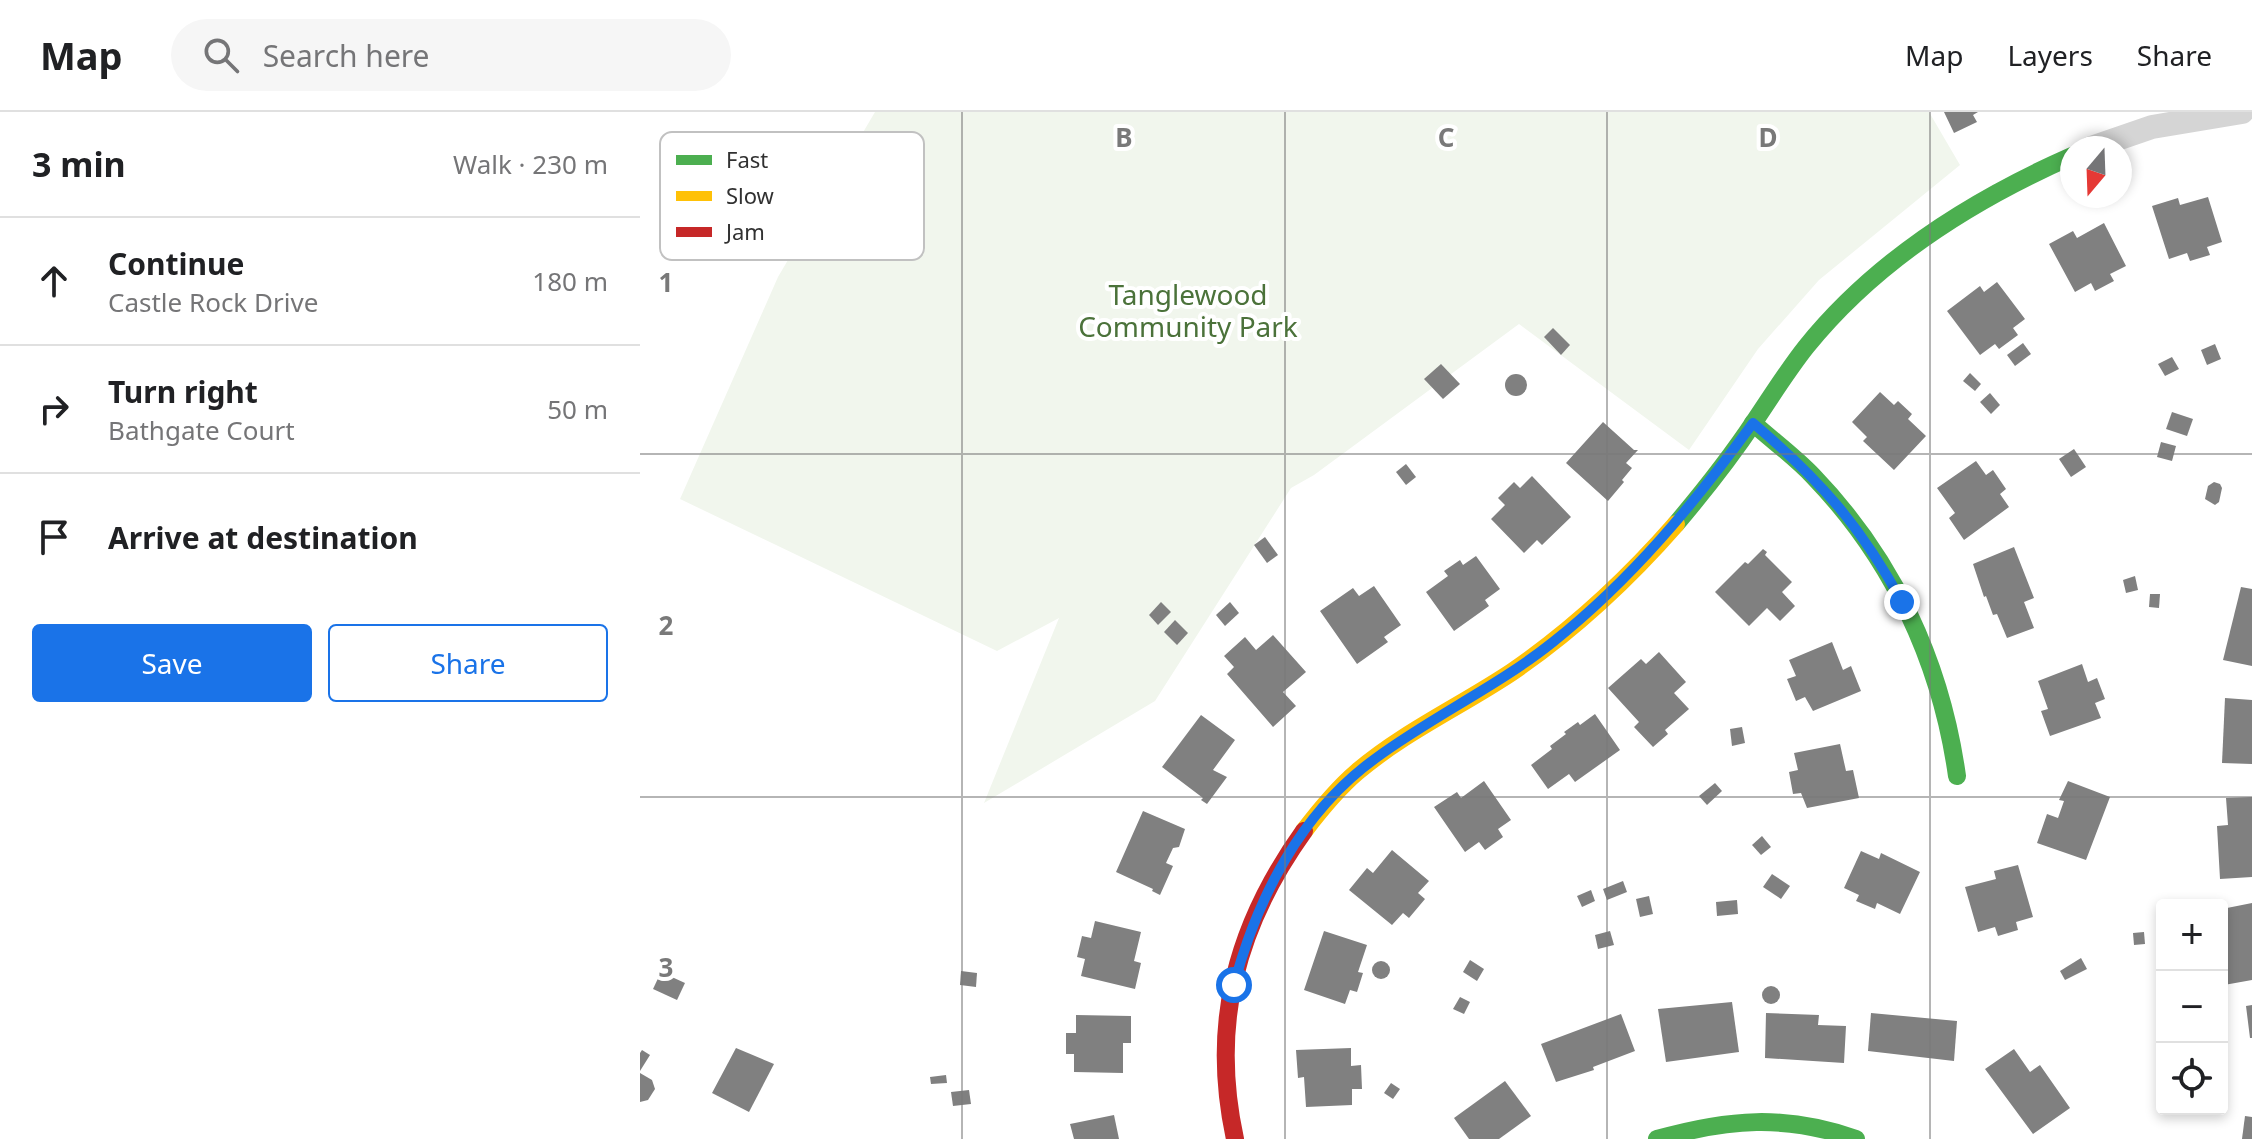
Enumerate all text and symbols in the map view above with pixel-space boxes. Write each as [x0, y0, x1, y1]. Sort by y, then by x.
search box [171, 19, 731, 91]
text: Map [40, 29, 123, 81]
icon: search [199, 33, 243, 77]
text: Search here [263, 35, 430, 76]
text: Map [1905, 36, 1963, 74]
text: Layers [2007, 36, 2093, 74]
text: Share [2137, 36, 2212, 74]
text: B [1115, 119, 1133, 155]
text: C [1438, 119, 1454, 155]
text: D [1758, 119, 1778, 155]
legend [660, 132, 924, 260]
north arrow [2060, 136, 2132, 208]
text: 3 min [32, 141, 126, 187]
text: Fast [726, 144, 768, 174]
text: Walk · 230 m [453, 146, 608, 182]
text: Slow [726, 180, 775, 210]
text: Jam [724, 216, 765, 246]
text: Continue [108, 243, 244, 284]
icon: ahead [32, 259, 76, 303]
text: 180 m [532, 263, 608, 299]
text: 1 [659, 264, 673, 300]
park label: Tanglewood Community Park [1078, 275, 1298, 345]
text: Castle Rock Drive [108, 284, 318, 320]
text: Turn right [108, 371, 258, 412]
icon: right [32, 387, 76, 431]
text: 50 m [547, 391, 608, 427]
text: Bathgate Court [108, 412, 295, 448]
icon: arrive [32, 515, 76, 559]
text: Arrive at destination [108, 517, 418, 558]
route end [1884, 584, 1920, 620]
text: 2 [659, 607, 674, 643]
button: Save [32, 624, 312, 702]
button: Share [328, 624, 608, 702]
map controls [2156, 899, 2228, 1115]
button: + [2156, 899, 2228, 971]
text: 3 [659, 949, 673, 985]
route start [1216, 967, 1252, 1003]
button: − [2156, 971, 2228, 1043]
button: locate [2156, 1043, 2228, 1115]

